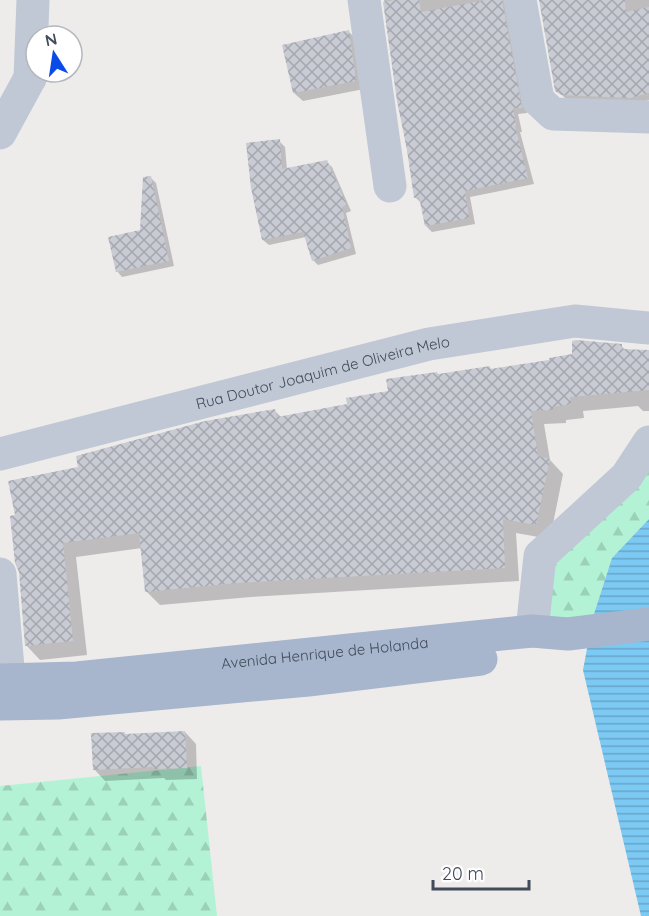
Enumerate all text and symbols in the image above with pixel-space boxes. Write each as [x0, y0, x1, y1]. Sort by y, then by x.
north arrow [24, 24, 84, 84]
text: N [43, 28, 59, 50]
street label: Rua Doutor Joaquim de Oliveira Melo [194, 331, 451, 413]
street label: Avenida Henrique de Holanda [220, 632, 429, 673]
scale bar [433, 853, 529, 891]
text: 20 m [442, 862, 484, 885]

